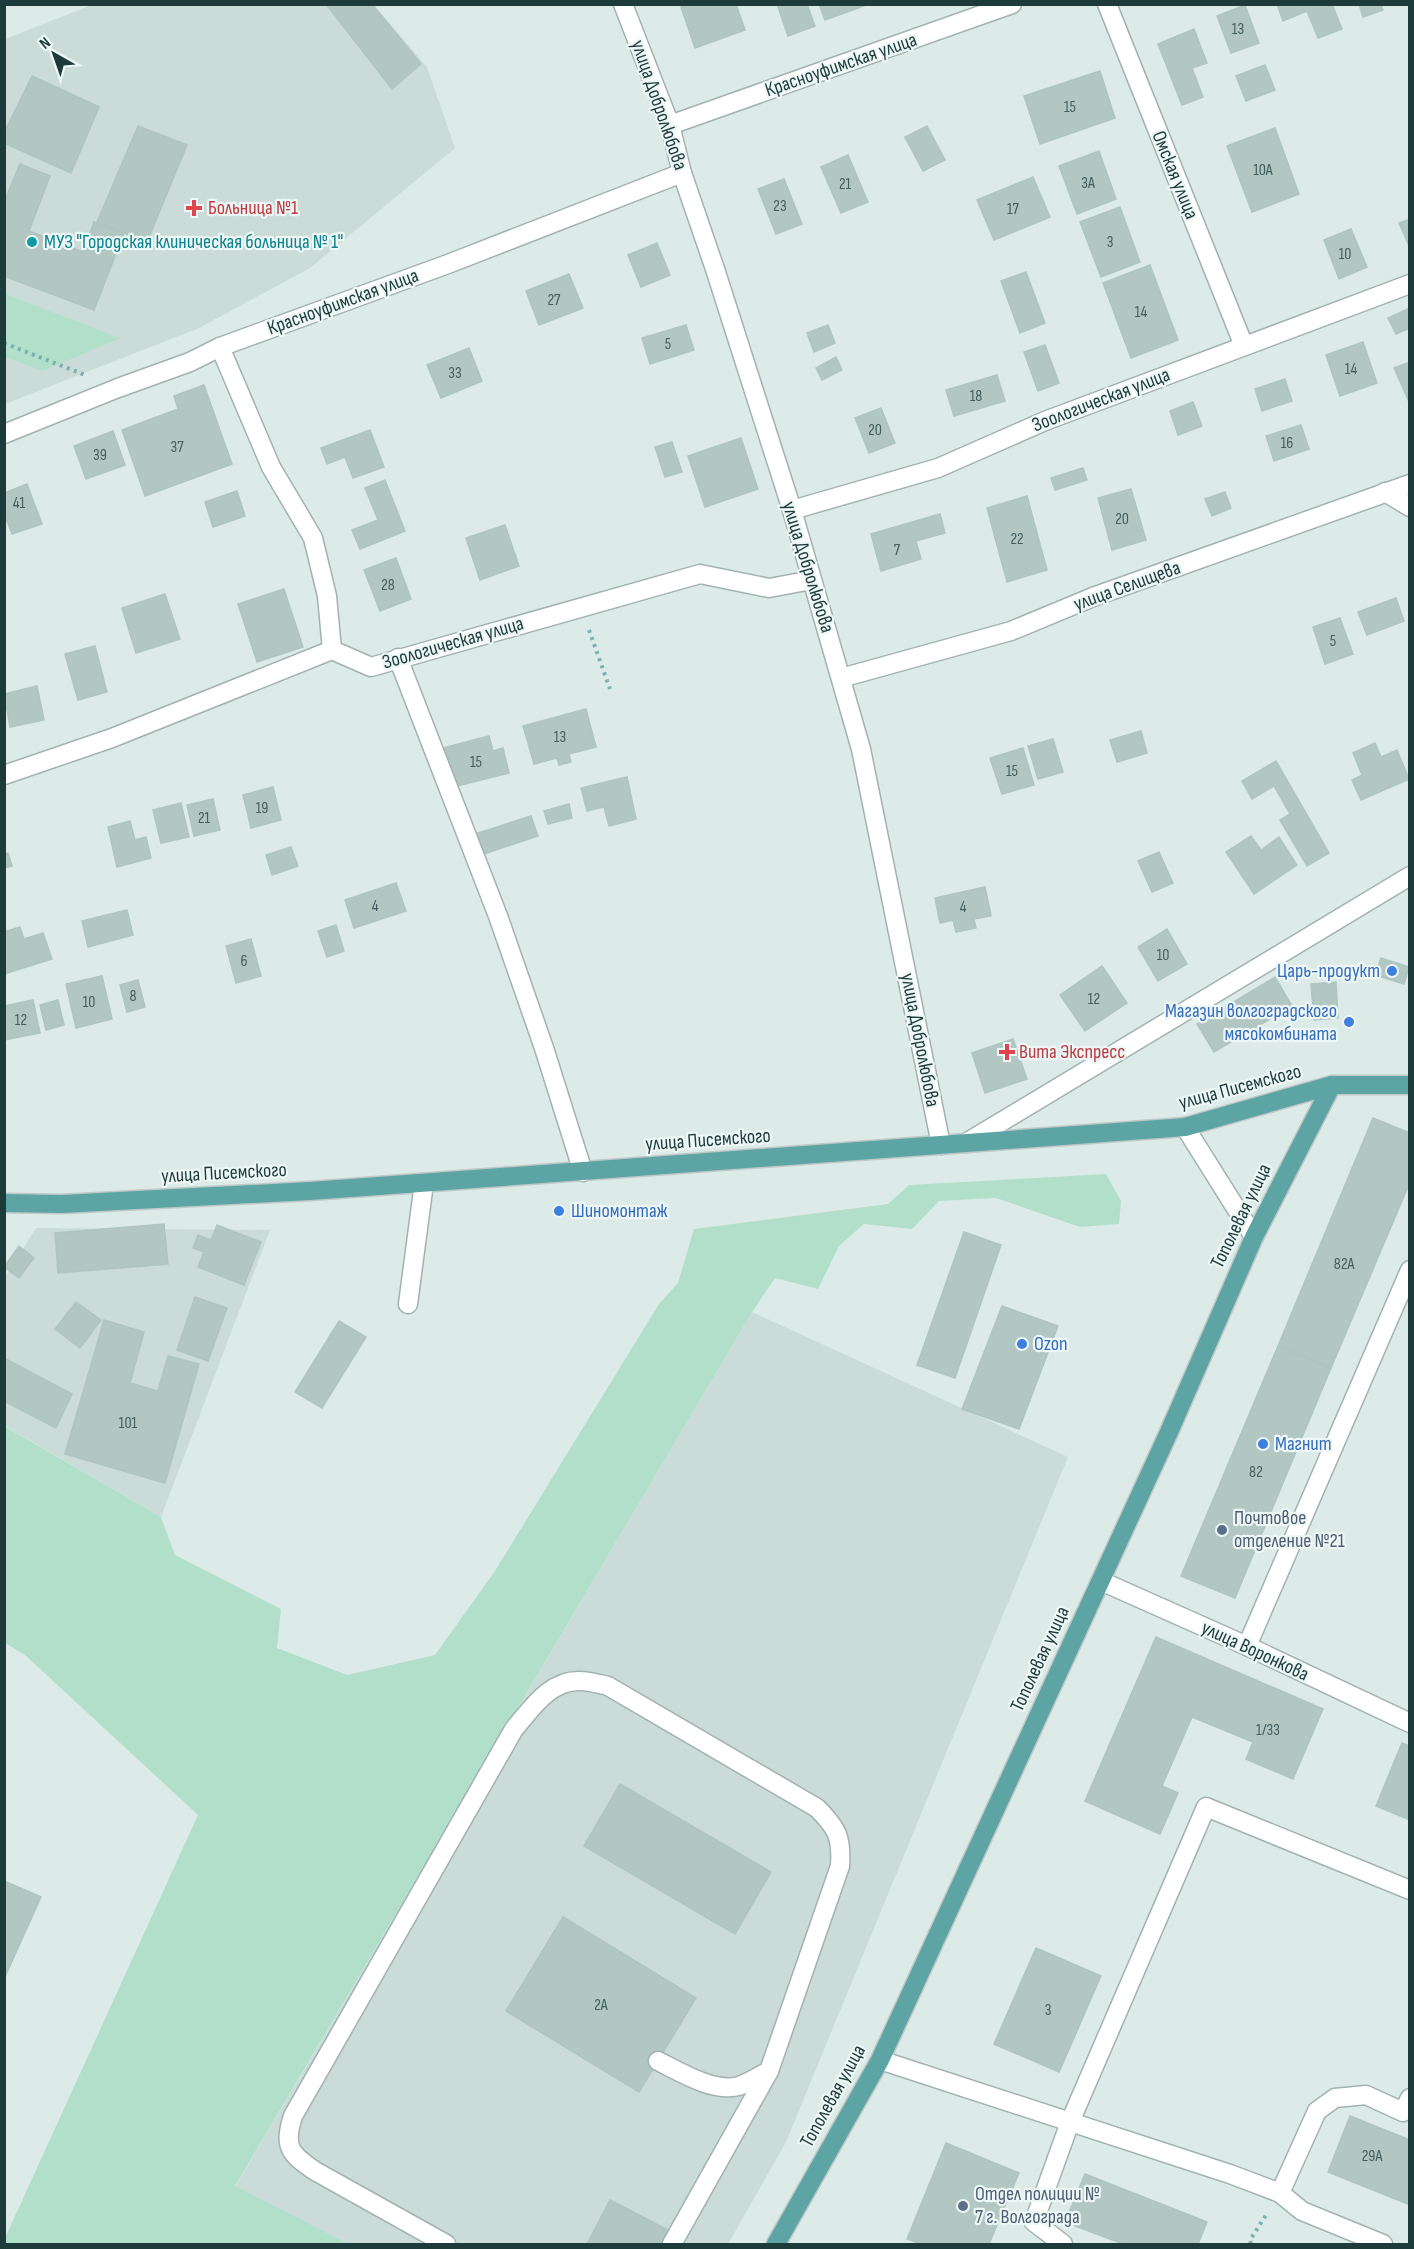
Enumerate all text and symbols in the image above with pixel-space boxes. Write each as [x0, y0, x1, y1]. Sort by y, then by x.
house number: 13 [1232, 20, 1244, 39]
north arrow [24, 24, 84, 84]
street label: Красноуфимская улица [762, 28, 920, 102]
text: N [36, 34, 55, 54]
street label: улица Добролюбова [626, 37, 692, 173]
house number: 15 [1064, 98, 1076, 117]
street label: Омская улица [1146, 127, 1204, 223]
house number: 10А [1253, 161, 1273, 180]
house number: 3А [1081, 174, 1095, 193]
house number: 21 [839, 175, 852, 194]
place label: Больница №1 [208, 196, 298, 220]
house number: 23 [773, 197, 787, 216]
marker: Больница №1 [185, 199, 203, 217]
house number: 17 [1007, 200, 1020, 219]
place label: МУЗ "Городская клиническая больница № 1" [44, 230, 343, 254]
house number: 3 [1107, 233, 1113, 252]
marker: МУЗ "Городская клиническая больница № 1" [25, 235, 39, 249]
house number: 10 [1339, 245, 1351, 264]
street label: Красноуфимская улица [264, 264, 422, 340]
house number: 27 [547, 291, 561, 310]
house number: 14 [1135, 303, 1147, 322]
house number: 5 [665, 335, 671, 354]
house number: 14 [1345, 360, 1357, 379]
street label: Зоологическая улица [1029, 363, 1173, 437]
house number: 33 [448, 364, 462, 383]
house number: 18 [970, 387, 982, 406]
house number: 20 [868, 421, 882, 440]
house number: 16 [1281, 434, 1293, 453]
house number: 37 [170, 438, 184, 457]
house number: 39 [93, 446, 107, 465]
house number: 41 [13, 494, 26, 513]
street label: улица Добролюбова [777, 498, 839, 636]
house number: 20 [1115, 510, 1129, 529]
house number: 22 [1010, 530, 1024, 549]
house number: 7 [894, 541, 901, 560]
street label: улица Селищева [1070, 556, 1184, 616]
house number: 28 [381, 576, 395, 595]
street label: Зоологическая улица [380, 611, 526, 675]
house number: 5 [1330, 632, 1336, 651]
house number: 13 [554, 728, 566, 747]
house number: 15 [470, 753, 482, 772]
house number: 15 [1006, 762, 1018, 781]
house number: 19 [256, 799, 268, 818]
house number: 21 [198, 809, 211, 828]
house number: 4 [372, 897, 379, 916]
house number: 4 [960, 898, 967, 917]
house number: 10 [1157, 946, 1169, 965]
house number: 6 [240, 952, 248, 971]
place label: Царь-продукт [1277, 959, 1380, 983]
marker: Царь-продукт [1385, 964, 1399, 978]
street label: улица Добролюбова [895, 971, 945, 1109]
house number: 8 [129, 987, 137, 1006]
house number: 12 [1088, 990, 1100, 1009]
house number: 10 [83, 993, 95, 1012]
place label: Магазин волгоградского мясокомбината [1165, 999, 1337, 1046]
house number: 12 [15, 1011, 27, 1030]
marker: Магазин волгоградского мясокомбината [1342, 1015, 1356, 1029]
place label: Вита Экспресс [1019, 1040, 1125, 1064]
marker: Вита Экспресс [1000, 1045, 1014, 1059]
street label: улица Писемского [1176, 1059, 1304, 1115]
street label: улица Писемского [644, 1124, 772, 1156]
street label: улица Писемского [161, 1158, 287, 1188]
street label: Тополевая улица [1205, 1160, 1277, 1272]
place label: Шиномонтаж [571, 1199, 668, 1223]
marker: Шиномонтаж [552, 1204, 566, 1218]
house number: 82А [1334, 1255, 1354, 1274]
place label: Ozon [1034, 1332, 1068, 1356]
marker: Ozon [1015, 1337, 1029, 1351]
house number: 101 [119, 1414, 138, 1433]
place label: Магнит [1275, 1432, 1332, 1456]
marker: Магнит [1256, 1437, 1270, 1451]
house number: 82 [1249, 1463, 1263, 1482]
place label: Почтовое отделение №21 [1234, 1506, 1345, 1553]
marker: Почтовое отделение №21 [1215, 1523, 1229, 1537]
street label: Тополевая улица [1005, 1603, 1075, 1715]
street label: улица Воронкова [1197, 1616, 1313, 1686]
house number: 1/33 [1256, 1721, 1280, 1740]
house number: 2А [594, 1996, 608, 2015]
house number: 3 [1045, 2001, 1051, 2020]
street label: Тополевая улица [795, 2041, 871, 2151]
house number: 29А [1362, 2147, 1382, 2166]
place label: Отдел полиции № 7 г. Волгограда [975, 2182, 1100, 2229]
marker: Отдел полиции № 7 г. Волгограда [956, 2199, 970, 2213]

